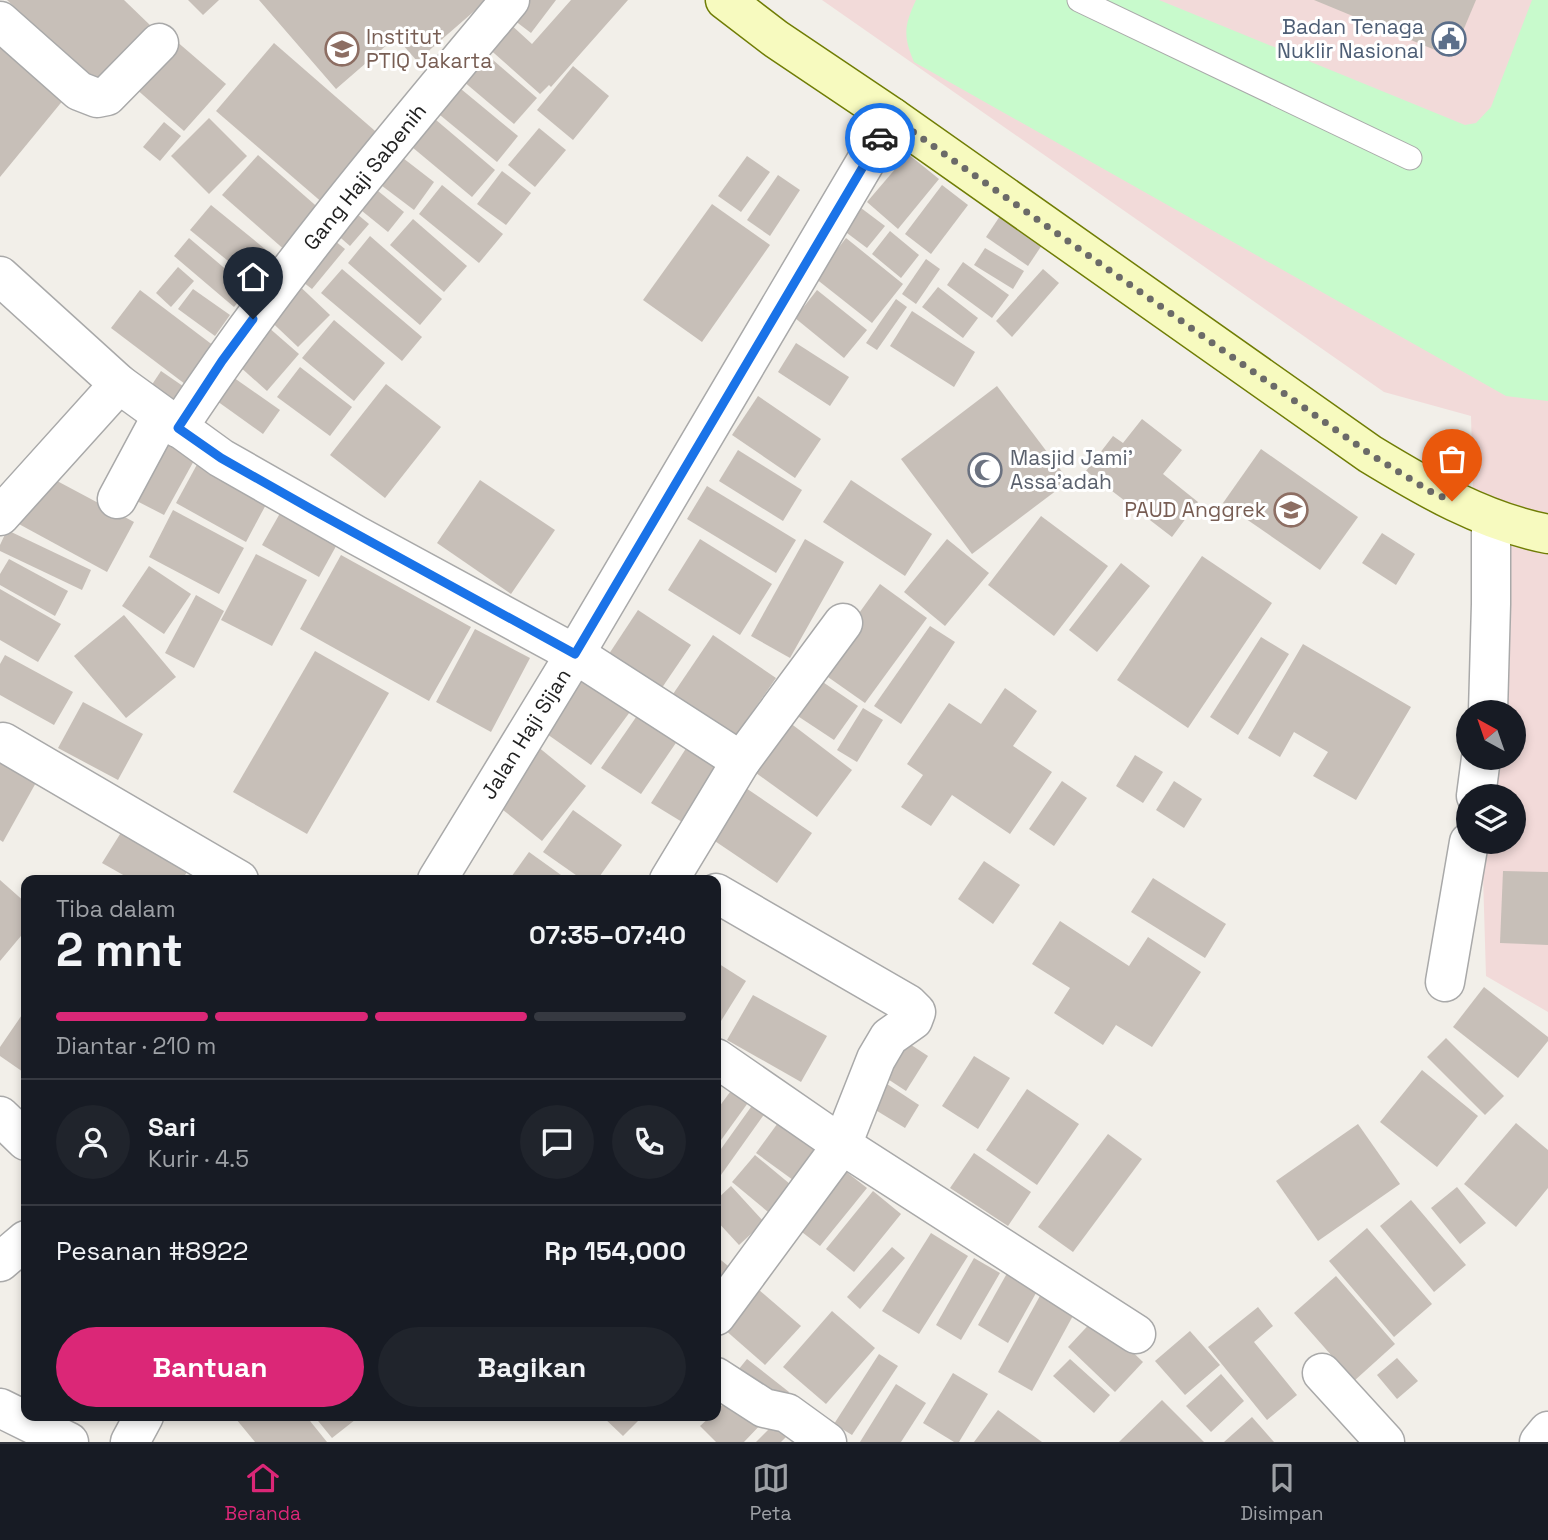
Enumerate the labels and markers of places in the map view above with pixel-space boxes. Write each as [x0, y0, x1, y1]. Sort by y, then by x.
place label: Badan Tenaga Nuklir Nasional [1277, 13, 1424, 64]
public building icon: Badan Tenaga Nuklir Nasional [1430, 20, 1468, 58]
place label: Institut PTIQ Jakarta [366, 23, 492, 74]
school or university icon: Institut PTIQ Jakarta [323, 30, 361, 68]
pin [223, 247, 283, 319]
pin [1422, 429, 1482, 501]
place label: Masjid Jami' Assa'adah [1010, 444, 1133, 495]
mosque icon: Masjid Jami' Assa'adah [966, 451, 1004, 489]
school or university icon: PAUD Anggrek [1272, 491, 1310, 529]
place label: PAUD Anggrek [1124, 496, 1266, 523]

